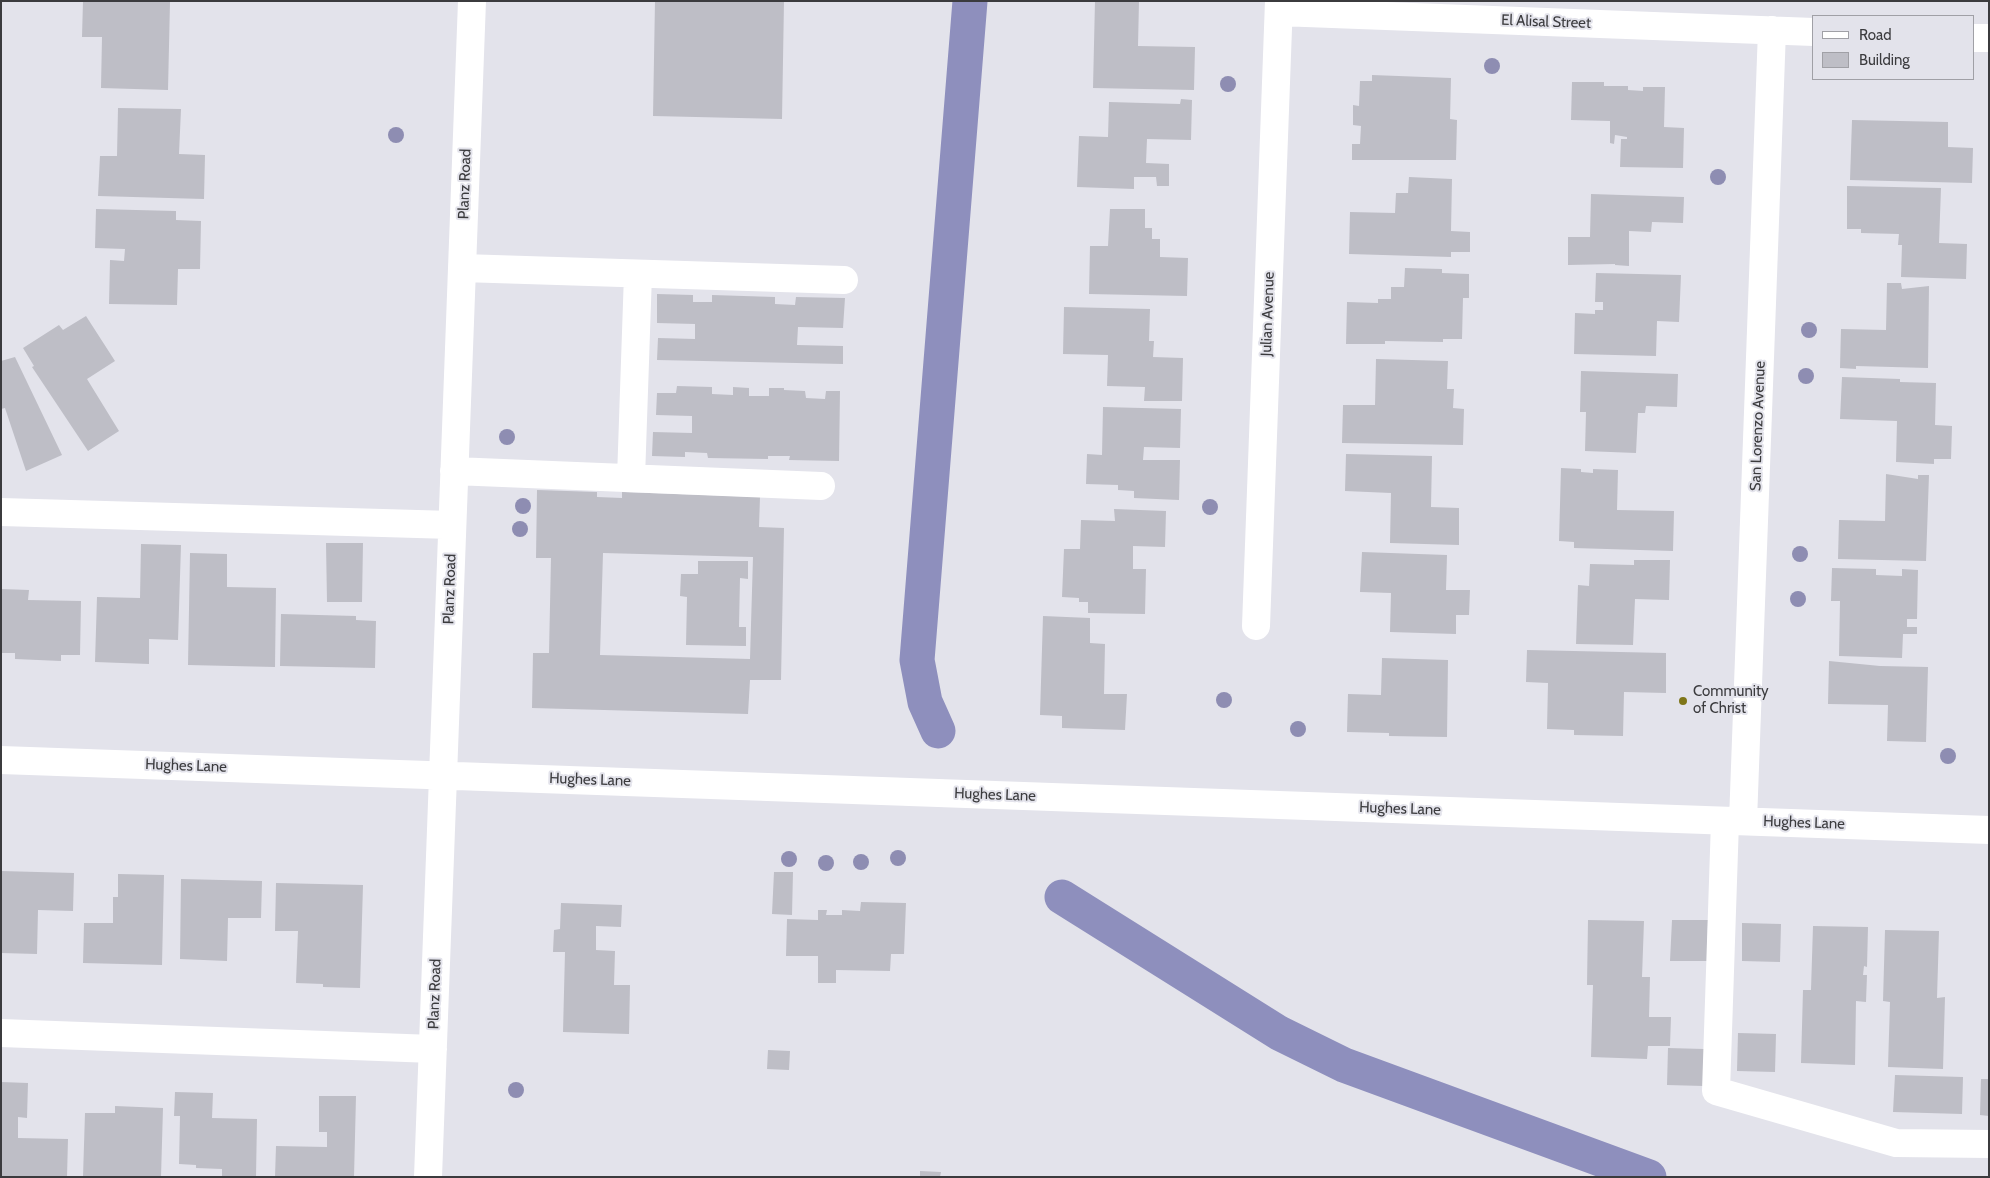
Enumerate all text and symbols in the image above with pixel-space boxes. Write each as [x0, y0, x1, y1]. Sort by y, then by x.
street label: El Alisal Street [1501, 11, 1591, 33]
legend [1812, 15, 1975, 80]
text: Road [1859, 26, 1892, 44]
text: Building [1859, 51, 1910, 69]
street label: Planz Road [455, 148, 475, 220]
street label: Julian Avenue [1258, 271, 1278, 357]
street label: San Lorenzo Avenue [1747, 361, 1769, 491]
street label: Planz Road [440, 553, 460, 625]
place label: Community of Christ [1693, 683, 1769, 718]
marker: Community of Christ [1677, 695, 1689, 707]
street label: Hughes Lane [145, 756, 227, 776]
street label: Hughes Lane [549, 770, 631, 790]
street label: Hughes Lane [954, 785, 1036, 805]
street label: Hughes Lane [1359, 799, 1441, 819]
street label: Hughes Lane [1763, 813, 1845, 833]
street label: Planz Road [425, 958, 445, 1030]

